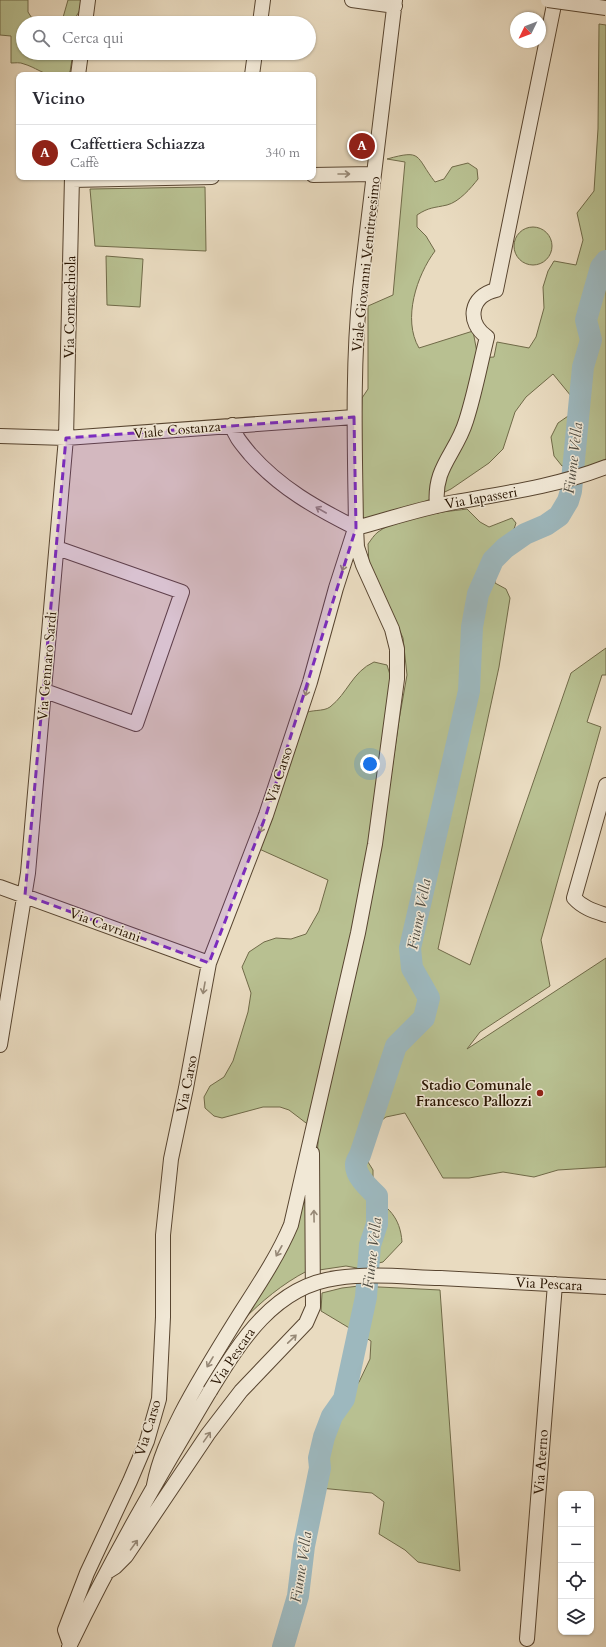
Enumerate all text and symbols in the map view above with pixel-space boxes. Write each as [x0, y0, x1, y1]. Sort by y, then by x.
north arrow [510, 12, 546, 48]
search box [16, 16, 316, 60]
icon: search [30, 27, 52, 49]
text: Cerca qui [62, 28, 124, 48]
text: Vicino [32, 87, 85, 110]
pin: A [349, 131, 375, 161]
text: Caffettiera Schiazza [70, 134, 205, 154]
text: A [40, 144, 50, 162]
text: 340 m [266, 144, 300, 162]
text: Caffè [70, 154, 99, 172]
one-way arrow [337, 170, 350, 178]
street label: Viale Giovanni Ventitreesimo [347, 175, 385, 353]
street label: Via Cornacchiola [60, 255, 80, 359]
street label: Viale Costanza [133, 417, 221, 443]
water label: Fiume Vella [559, 421, 587, 495]
street label: Via Iapasseri [443, 482, 519, 514]
one-way arrow [315, 506, 327, 514]
one-way arrow [339, 559, 347, 571]
street label: Via Gennaro Sardi [33, 611, 61, 721]
one-way arrow [303, 684, 311, 696]
street label: Via Carso [261, 744, 297, 806]
your location [360, 754, 380, 774]
one-way arrow [257, 820, 265, 832]
water label: Fiume Vella [402, 877, 436, 951]
street label: Via Cavriani [67, 903, 143, 947]
one-way arrow [200, 982, 208, 995]
street label: Via Carso [172, 1053, 202, 1114]
place label: Stadio Comunale Francesco Pallozzi [416, 1076, 533, 1111]
marker: Stadio Comunale Francesco Pallozzi [535, 1088, 545, 1098]
one-way arrow [310, 1210, 317, 1223]
water label: Fiume Vella [358, 1216, 386, 1290]
one-way arrow [275, 1245, 282, 1257]
street label: Via Pescara [515, 1273, 583, 1295]
street label: Via Pescara [206, 1324, 260, 1390]
one-way arrow [287, 1334, 297, 1344]
one-way arrow [206, 1356, 214, 1368]
street label: Via Carso [130, 1397, 166, 1459]
street label: Via Aterno [529, 1428, 553, 1495]
one-way arrow [203, 1431, 211, 1442]
map controls [558, 1491, 594, 1635]
button: + [558, 1491, 594, 1527]
button: − [558, 1527, 594, 1563]
water label: Fiume Vella [286, 1530, 317, 1604]
one-way arrow [130, 1539, 138, 1550]
button: locate [558, 1563, 594, 1599]
button: layers [558, 1599, 594, 1635]

